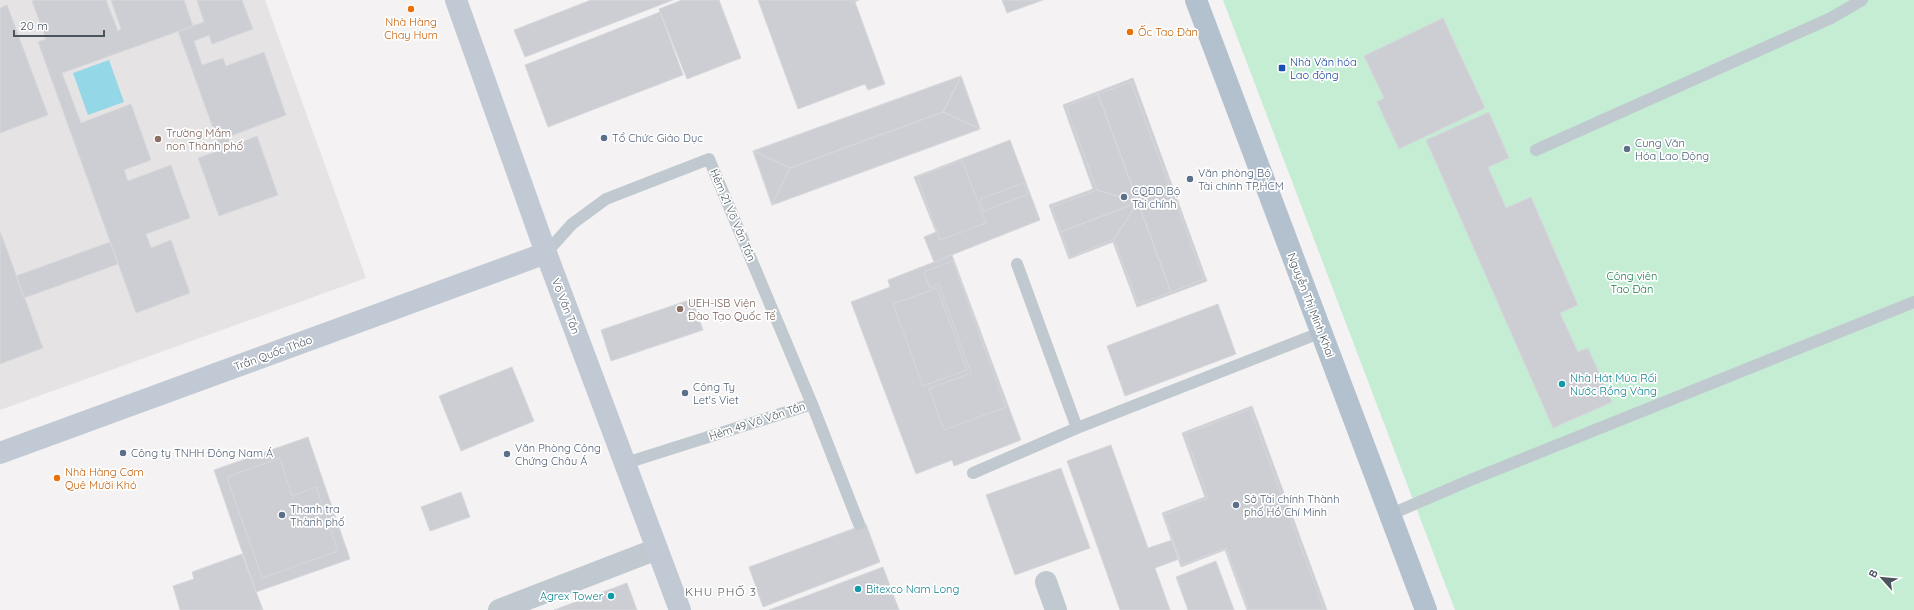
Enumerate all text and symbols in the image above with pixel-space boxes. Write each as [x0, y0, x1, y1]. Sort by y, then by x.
marker: Nhà Hàng Chay Hum [406, 4, 416, 14]
scale bar [14, 12, 104, 38]
place label: Nhà Hàng Chay Hum [384, 15, 438, 42]
text: 20 m [20, 18, 48, 33]
place label: Ốc Tao Đàn [1138, 25, 1198, 39]
marker: Ốc Tao Đàn [1125, 27, 1135, 37]
place label: Nhà Văn hóa Lao động [1290, 55, 1357, 82]
marker: Nhà Văn hóa Lao động [1277, 63, 1287, 73]
place label: Trường Mầm non Thành phố [166, 126, 243, 153]
place label: Tổ Chức Giáo Dục [612, 131, 703, 145]
marker: Tổ Chức Giáo Dục [599, 133, 609, 143]
marker: Trường Mầm non Thành phố [153, 134, 163, 144]
place label: Cung Văn Hóa Lao Động [1635, 136, 1709, 163]
marker: Cung Văn Hóa Lao Động [1622, 144, 1632, 154]
place label: Văn phòng Bộ Tài chính TP.HCM [1198, 166, 1284, 193]
street label: Hẻm 21 Võ Văn Tần [707, 167, 759, 263]
marker: Văn phòng Bộ Tài chính TP.HCM [1185, 174, 1195, 184]
place label: CQĐD Bộ Tài chính [1132, 184, 1181, 211]
marker: CQĐD Bộ Tài chính [1119, 192, 1129, 202]
street label: Nguyễn Thị Minh Khai [1285, 251, 1337, 359]
park label: Công viên Tao Đàn [1607, 269, 1657, 296]
street label: Võ Văn Tần [549, 276, 583, 336]
place label: UEH-ISB Viện Đào Tạo Quốc Tế [688, 296, 776, 323]
marker: UEH-ISB Viện Đào Tạo Quốc Tế [675, 304, 685, 314]
street label: Trần Quốc Thảo [232, 332, 314, 374]
place label: Nhà Hát Múa Rối Nước Rồng Vàng [1570, 371, 1657, 398]
marker: Nhà Hát Múa Rối Nước Rồng Vàng [1557, 379, 1567, 389]
place label: Công Ty Let's Viet [693, 380, 739, 407]
marker: Công Ty Let's Viet [680, 388, 690, 398]
street label: Hẻm 49 Võ Văn Tần [707, 399, 807, 443]
place label: Văn Phòng Công Chứng Châu Á [515, 441, 601, 468]
place label: Công ty TNHH Đông Nam Á [131, 446, 273, 460]
marker: Công ty TNHH Đông Nam Á [118, 448, 128, 458]
marker: Văn Phòng Công Chứng Châu Á [502, 449, 512, 459]
place label: Nhà Hàng Cơm Quê Mười Khó [65, 465, 144, 492]
marker: Nhà Hàng Cơm Quê Mười Khó [52, 473, 62, 483]
place label: Sở Tài chính Thành phố Hồ Chí Minh [1244, 492, 1339, 519]
marker: Sở Tài chính Thành phố Hồ Chí Minh [1231, 500, 1241, 510]
place label: Thanh tra Thành phố [290, 502, 345, 529]
marker: Thanh tra Thành phố [277, 510, 287, 520]
north arrow [1862, 558, 1902, 598]
text: B [1865, 567, 1881, 580]
place label: Bitexco Nam Long [866, 582, 959, 596]
district label: KHU PHỐ 3 [685, 584, 757, 599]
marker: Bitexco Nam Long [853, 584, 863, 594]
place label: Agrex Tower [540, 589, 604, 603]
marker: Agrex Tower [606, 591, 616, 601]

